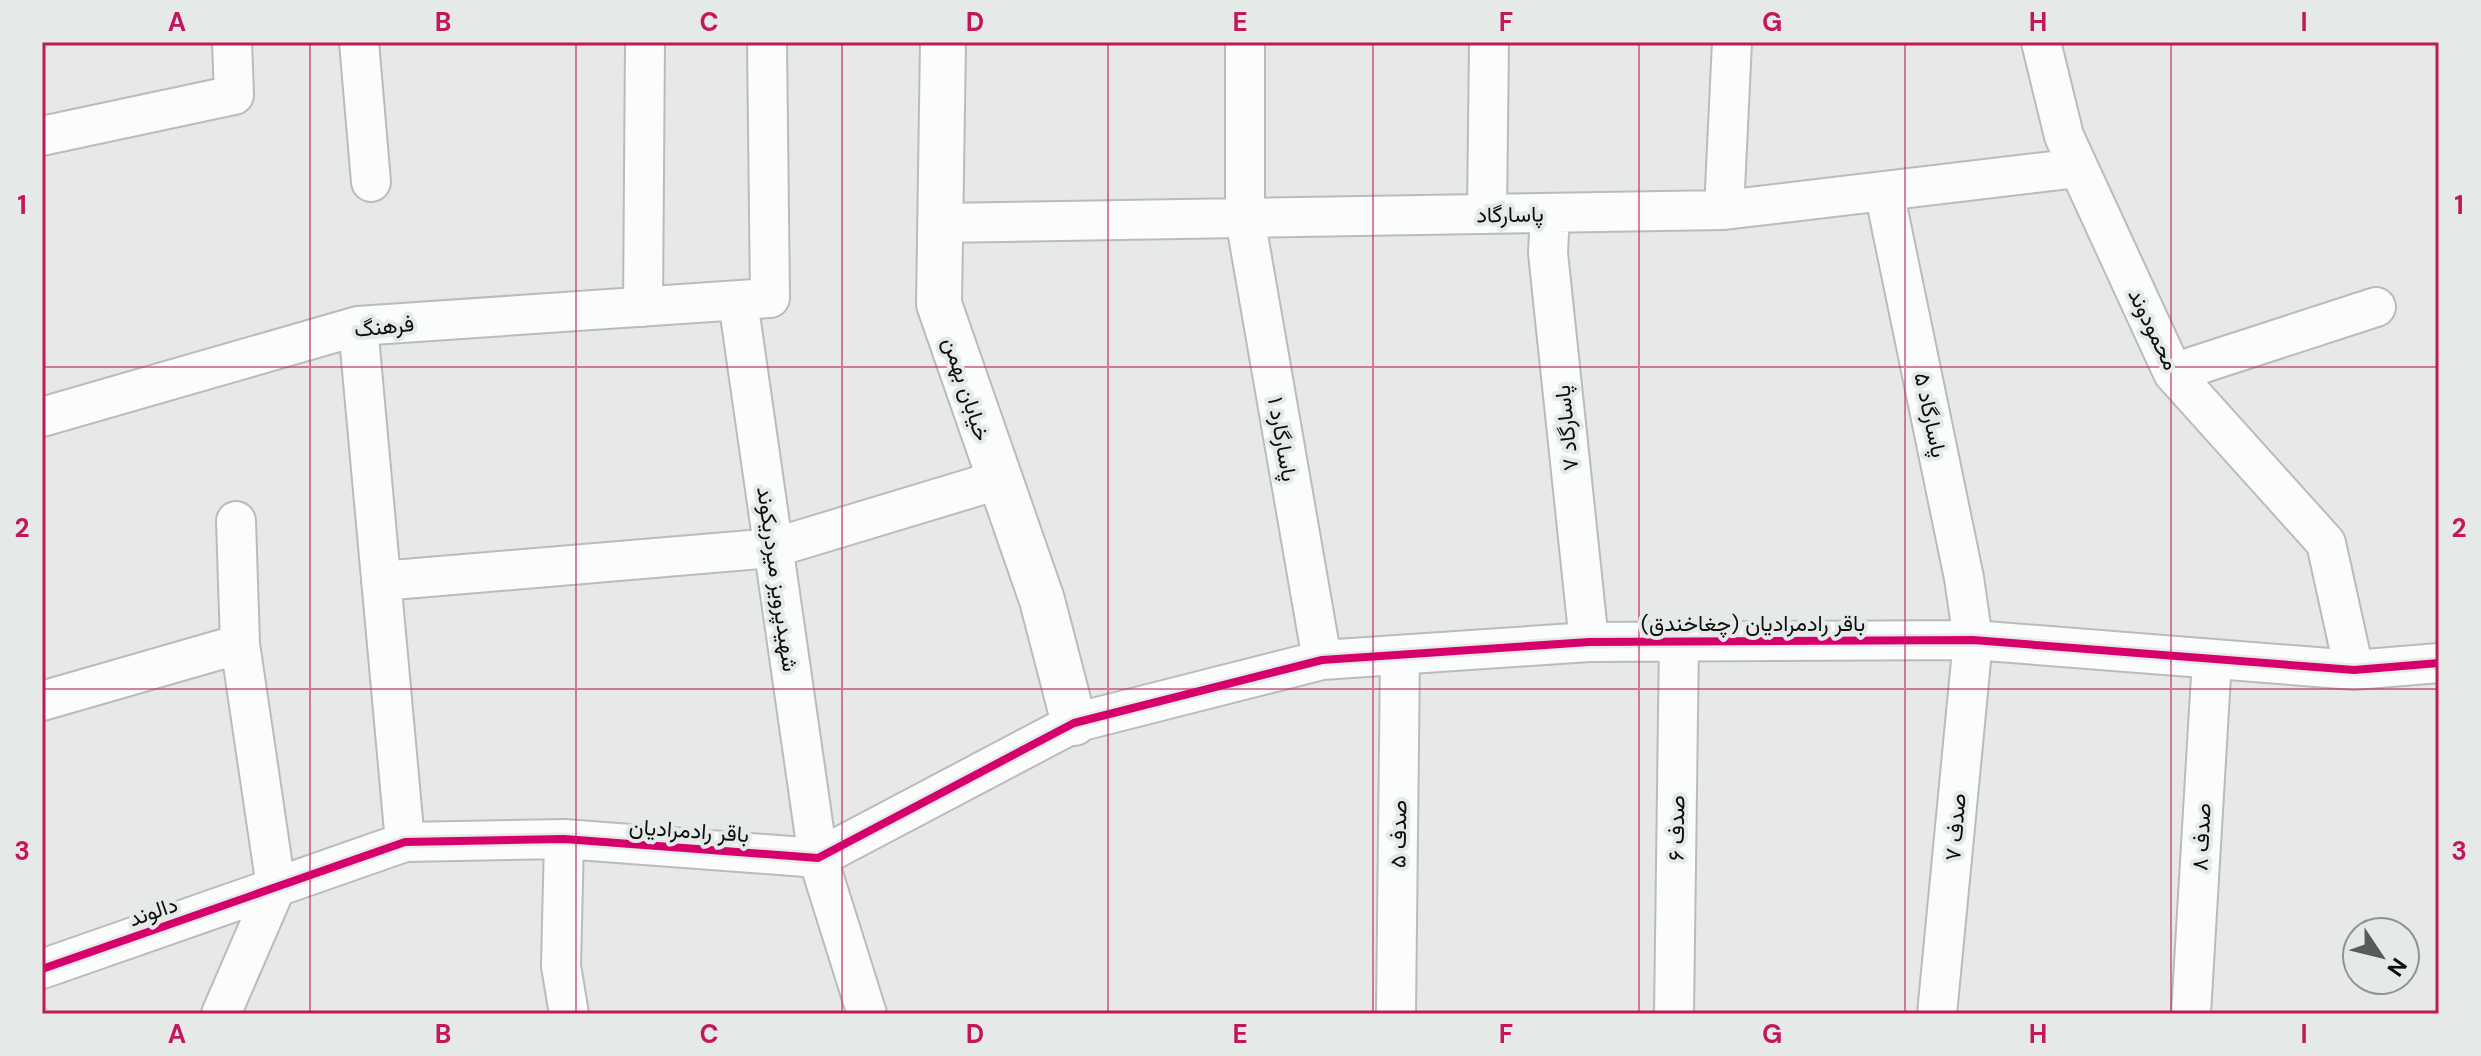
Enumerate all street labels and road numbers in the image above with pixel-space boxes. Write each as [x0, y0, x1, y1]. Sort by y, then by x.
street label: پاسارگاد [1476, 199, 1544, 230]
street label: محمودوند [2121, 284, 2186, 375]
street label: فرهنگ [353, 309, 416, 344]
street label: خیابان بهمن [936, 334, 997, 445]
street label: پاسارگاد ۵ [1907, 370, 1954, 460]
street label: پاسارگاد ۷ [1548, 384, 1585, 472]
street label: پاسارگارد ۱ [1261, 395, 1304, 484]
street label: شهیدپرویز میردریکوند [750, 485, 805, 674]
street label: باقر رادمرادیان (چغاخندق) [1641, 609, 1865, 638]
street label: صدف ۷ [1938, 792, 1973, 862]
street label: صدف ۶ [1661, 795, 1692, 861]
street label: صدف ۵ [1383, 800, 1414, 868]
street label: صدف ۸ [2185, 802, 2218, 872]
street label: باقر رادمرادیان [628, 812, 750, 849]
street label: دالوند [125, 890, 181, 933]

